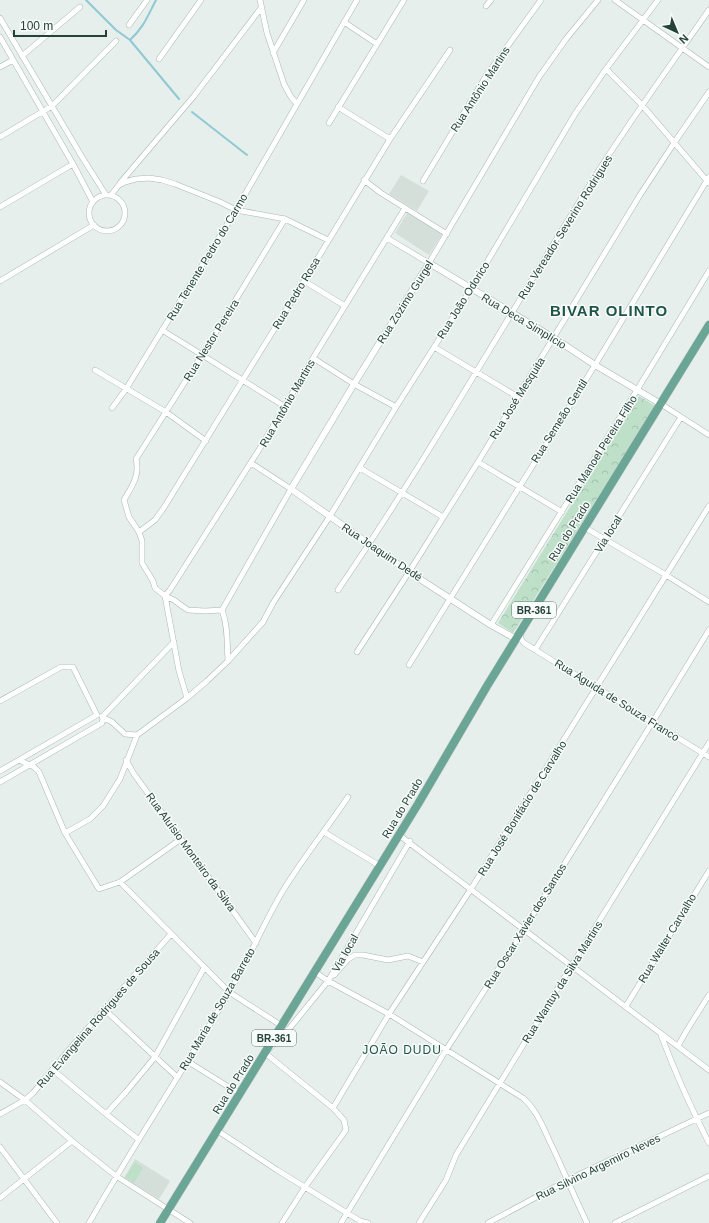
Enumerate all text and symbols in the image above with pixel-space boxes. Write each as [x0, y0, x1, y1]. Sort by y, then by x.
scale bar [14, 12, 106, 38]
north arrow [657, 12, 697, 52]
text: 100 m [20, 19, 53, 33]
text: N [677, 32, 691, 46]
street label: Rua Antônio Martins [448, 44, 512, 134]
street label: Rua Vereador Severino Rodrigues [516, 152, 615, 301]
street label: Rua Tenente Pedro do Carmo [164, 191, 250, 323]
street label: Rua Pedro Rosa [270, 254, 323, 331]
street label: Rua Zozimo Gurgel [375, 258, 435, 346]
street label: Rua João Odorico [434, 259, 492, 341]
street label: Rua Deca Simplício [480, 291, 568, 351]
street label: Rua Nestor Pereira [181, 296, 242, 383]
district label: BIVAR OLINTO [550, 302, 668, 319]
street label: Rua José Mesquita [487, 354, 548, 441]
street label: Rua Antônio Martins [257, 357, 317, 449]
street label: Rua Semeão Gentil [528, 377, 590, 465]
street label: Rua Manoel Pereira Filho [563, 393, 639, 505]
street label: Rua do Prado [546, 499, 592, 563]
street label: Via local [592, 513, 624, 555]
street label: Rua Joaquim Dedé [340, 521, 424, 583]
road number: BR-361 [512, 602, 556, 618]
street label: Rua Águida de Souza Franco [553, 657, 681, 743]
street label: Rua José Bonifácio de Carvalho [475, 738, 569, 878]
street label: Rua do Prado [379, 776, 425, 840]
street label: Rua Aluísio Monteiro da Silva [144, 790, 239, 914]
street label: Rua Oscar Xavier dos Santos [482, 861, 569, 991]
street label: Rua Walter Carvalho [636, 891, 698, 985]
street label: Rua Wantuy da Silva Martins [519, 918, 605, 1045]
street label: Via local [329, 932, 361, 974]
street label: Rua Evangelina Rodrigues de Sousa [34, 945, 162, 1090]
street label: Rua Maria de Souza Barreto [177, 946, 257, 1072]
road number: BR-361 [252, 1030, 296, 1046]
district label: JOÃO DUDU [362, 1043, 442, 1057]
street label: Rua do Prado [210, 1052, 256, 1116]
street label: Rua Silvino Argemiro Neves [534, 1131, 663, 1202]

